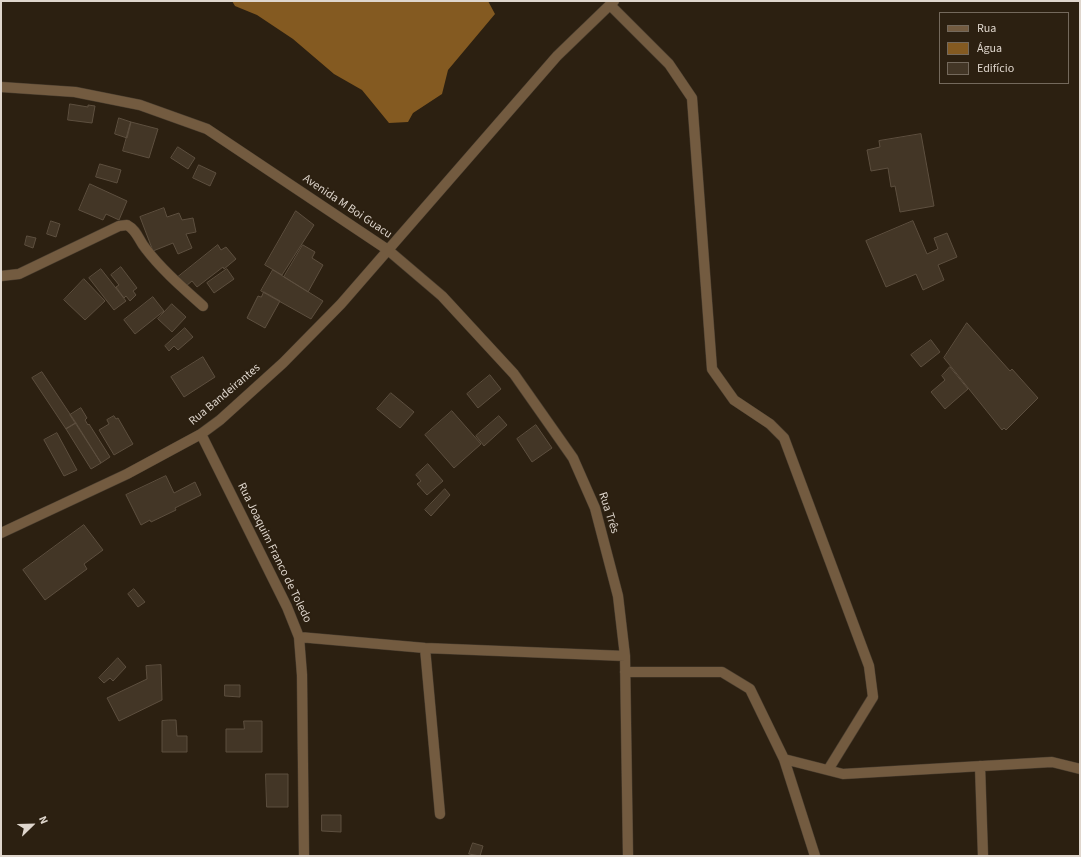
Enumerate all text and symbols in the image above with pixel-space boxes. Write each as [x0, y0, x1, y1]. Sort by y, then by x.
legend [939, 12, 1069, 84]
text: Rua [977, 20, 996, 37]
text: Água [977, 40, 1002, 57]
text: Edifício [977, 60, 1014, 77]
street label: Avenida M Boi Guacu [300, 172, 394, 242]
street label: Rua Bandeirantes [187, 361, 263, 429]
street label: Rua Joaquim Franco de Toledo [234, 481, 314, 625]
street label: Rua Três [595, 490, 621, 536]
north arrow [12, 805, 52, 845]
text: N [35, 814, 52, 826]

